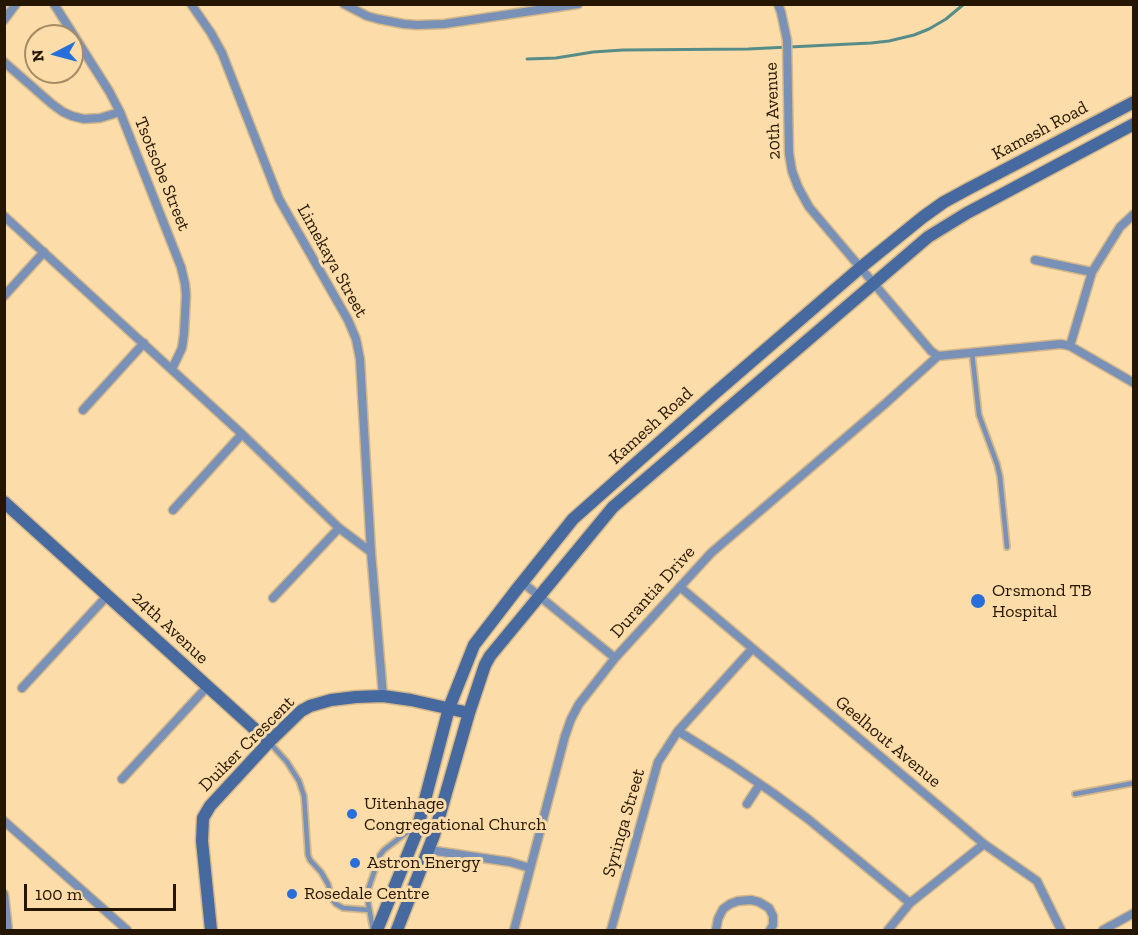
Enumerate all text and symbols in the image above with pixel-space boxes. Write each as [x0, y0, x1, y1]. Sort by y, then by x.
north arrow [24, 24, 84, 84]
text: N [28, 49, 48, 63]
street label: 20th Avenue [761, 62, 785, 160]
street label: Kamesh Road [989, 97, 1091, 165]
street label: Tsotsobe Street [129, 114, 195, 234]
street label: Limekaya Street [292, 201, 372, 321]
street label: Kamesh Road [605, 383, 697, 469]
street label: Durantia Drive [606, 542, 700, 642]
place label: Orsmond TB Hospital [992, 580, 1092, 622]
street label: 24th Avenue [127, 587, 213, 669]
marker: Orsmond TB Hospital [969, 592, 987, 610]
street label: Duiker Crescent [195, 692, 299, 796]
street label: Geelhout Avenue [831, 692, 945, 792]
street label: Syringa Street [598, 766, 650, 880]
place label: Uitenhage Congregational Church [364, 793, 546, 836]
marker: Uitenhage Congregational Church [345, 807, 359, 821]
place label: Astron Energy [367, 852, 480, 874]
marker: Astron Energy [348, 856, 362, 870]
scale bar [27, 872, 178, 910]
text: 100 m [35, 883, 82, 905]
place label: Rosedale Centre [304, 883, 429, 905]
marker: Rosedale Centre [285, 887, 299, 901]

